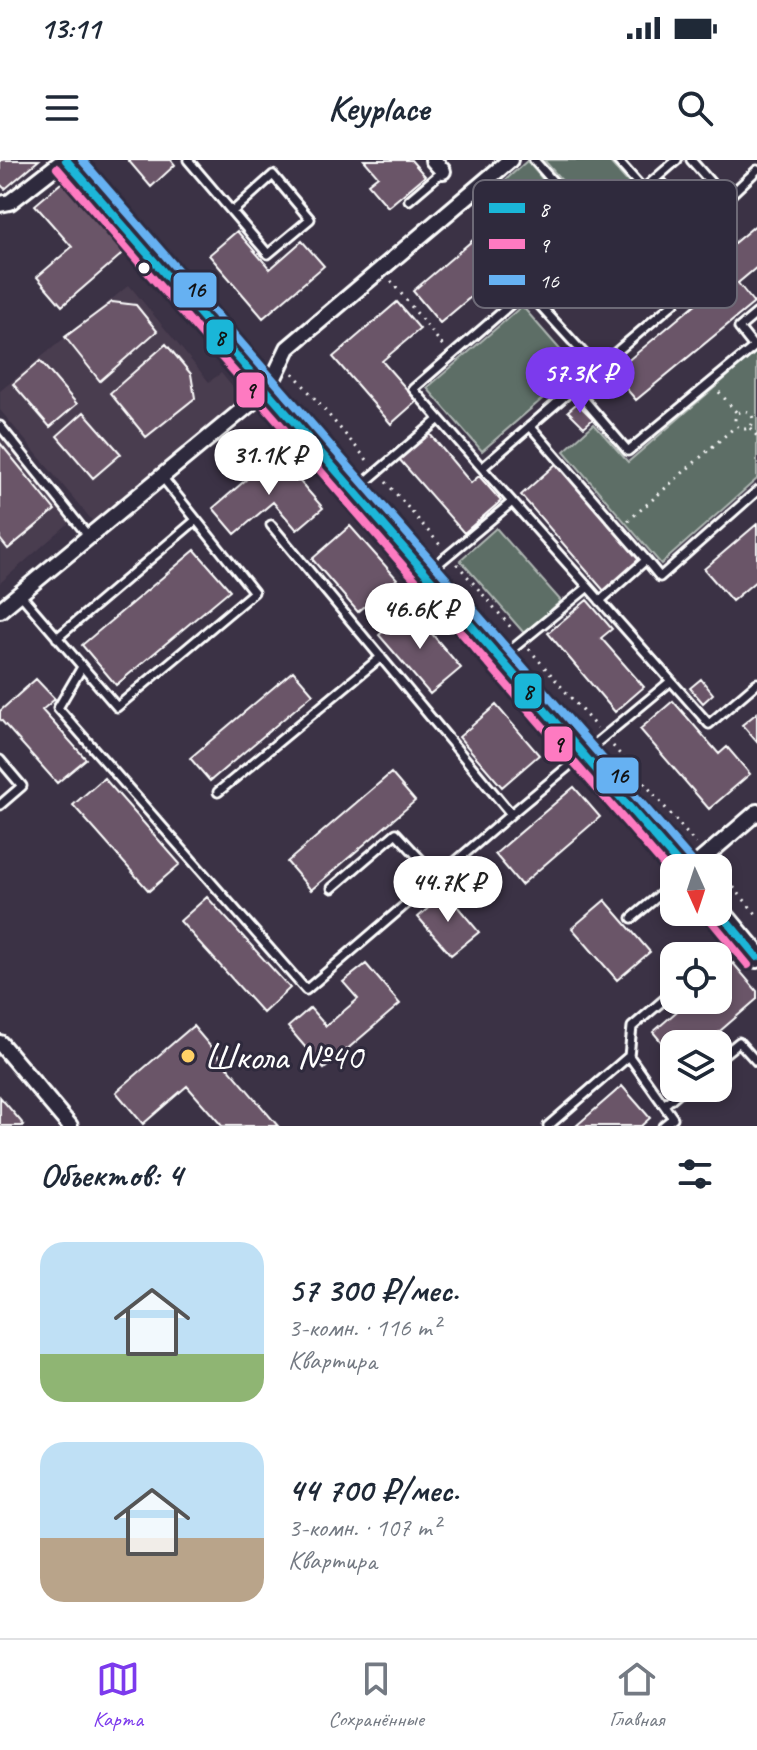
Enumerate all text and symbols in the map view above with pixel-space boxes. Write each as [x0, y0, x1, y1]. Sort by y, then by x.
text: 13:11 [40, 9, 100, 47]
text: Keyplace [328, 85, 429, 131]
icon: menu [40, 86, 84, 130]
icon: search [673, 86, 717, 130]
legend [473, 180, 737, 308]
text: 8 [539, 195, 551, 223]
text: 9 [539, 231, 551, 259]
unlabelled marker [136, 260, 152, 276]
text: 16 [539, 267, 560, 295]
line badge: 16 [172, 271, 218, 309]
text: 16 [185, 276, 207, 304]
line badge: 8 [205, 318, 235, 356]
text: 8 [215, 324, 228, 352]
pin: 57.3K ₽ [506, 347, 654, 415]
text: 57.3K ₽ [544, 356, 616, 389]
line badge: 9 [235, 371, 266, 409]
text: 9 [245, 377, 257, 405]
pin: 31.1K ₽ [195, 429, 343, 497]
text: 31.1K ₽ [232, 438, 306, 471]
pin: 46.6K ₽ [346, 583, 494, 651]
text: 46.6K ₽ [383, 592, 457, 625]
line badge: 8 [513, 672, 543, 710]
text: 8 [523, 678, 536, 706]
line badge: 9 [543, 725, 574, 763]
text: 9 [553, 731, 565, 759]
line badge: 16 [595, 756, 640, 795]
text: 16 [608, 762, 630, 790]
north arrow [660, 854, 732, 926]
map controls [660, 854, 732, 1102]
pin: 44.7K ₽ [374, 856, 522, 924]
text: 44.7K ₽ [411, 865, 485, 898]
button: locate [660, 942, 732, 1014]
button: layers [660, 1030, 732, 1102]
place label: Школа №40 [204, 1033, 366, 1080]
marker: Школа №40 [179, 1047, 197, 1065]
icon: filters [673, 1152, 717, 1196]
text: Объектов: 4 [40, 1153, 182, 1196]
text: 57 300 ₽/мес. [288, 1268, 459, 1311]
icon: home [104, 1274, 200, 1370]
text: 3-комн. · 116 m² [288, 1311, 440, 1344]
text: Квартира [288, 1344, 377, 1377]
text: 44 700 ₽/мес. [288, 1468, 459, 1511]
icon: home [104, 1474, 200, 1570]
text: 3-комн. · 107 m² [288, 1511, 440, 1544]
text: Квартира [288, 1544, 377, 1577]
tab: Карта [93, 1657, 143, 1733]
tab: Сохранённые [328, 1657, 424, 1733]
tab: Главная [609, 1657, 664, 1733]

